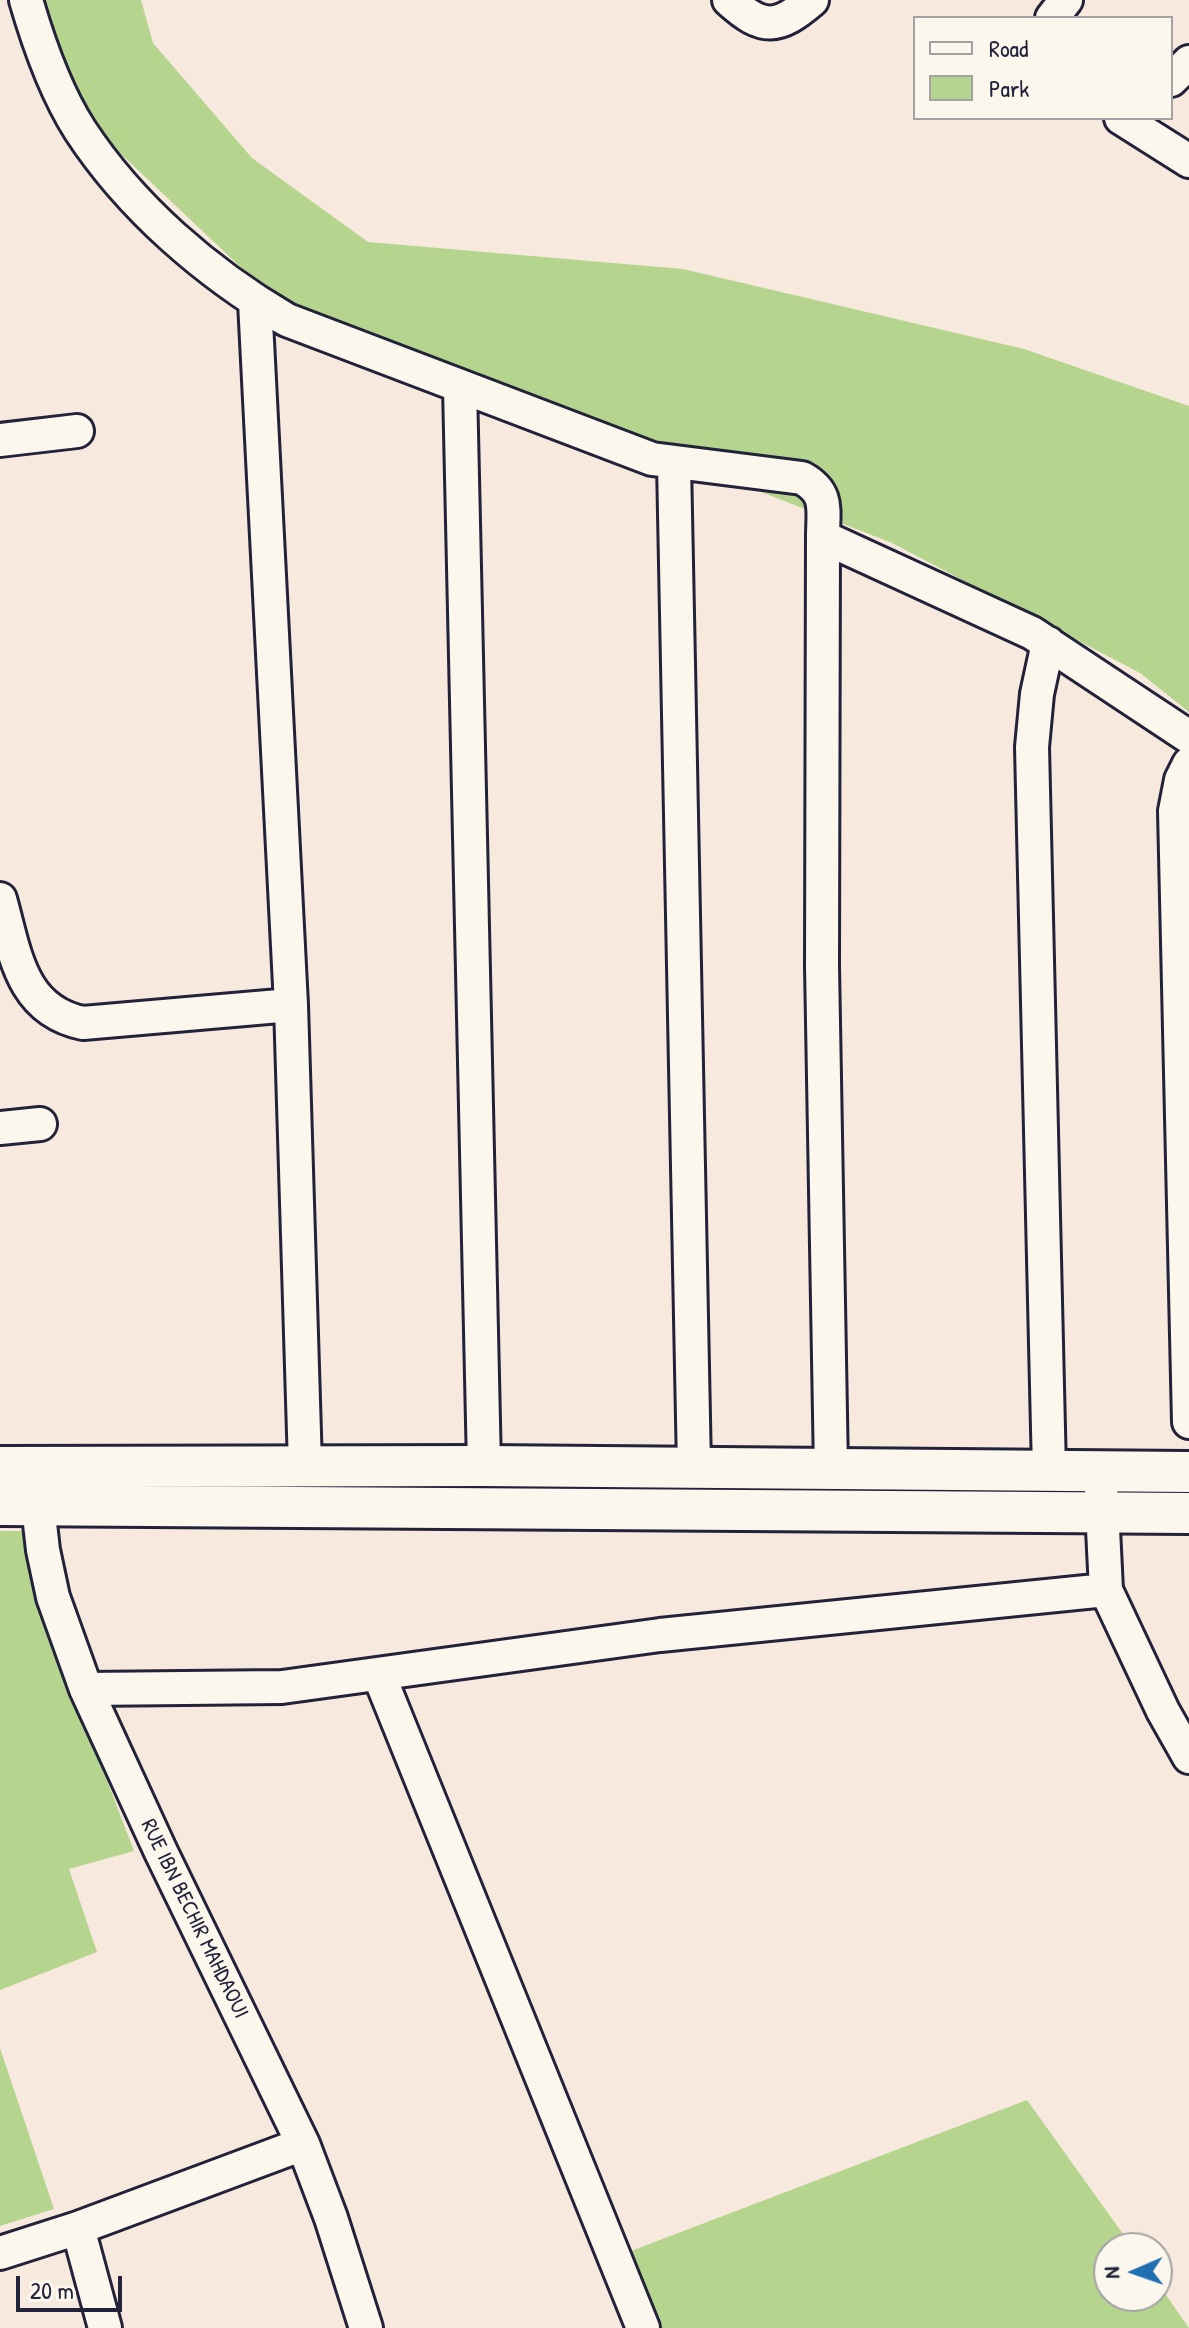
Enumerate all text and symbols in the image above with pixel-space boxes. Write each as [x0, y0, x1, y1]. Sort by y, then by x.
legend [913, 16, 1173, 120]
text: Road [989, 32, 1028, 64]
text: Park [989, 72, 1029, 104]
street label: RUE IBN BECHIR MAHDAOUI [134, 1815, 254, 2023]
north arrow [1093, 2232, 1173, 2312]
scale bar [20, 2260, 126, 2310]
text: N [1096, 2266, 1126, 2279]
text: 20 m [30, 2274, 74, 2306]

